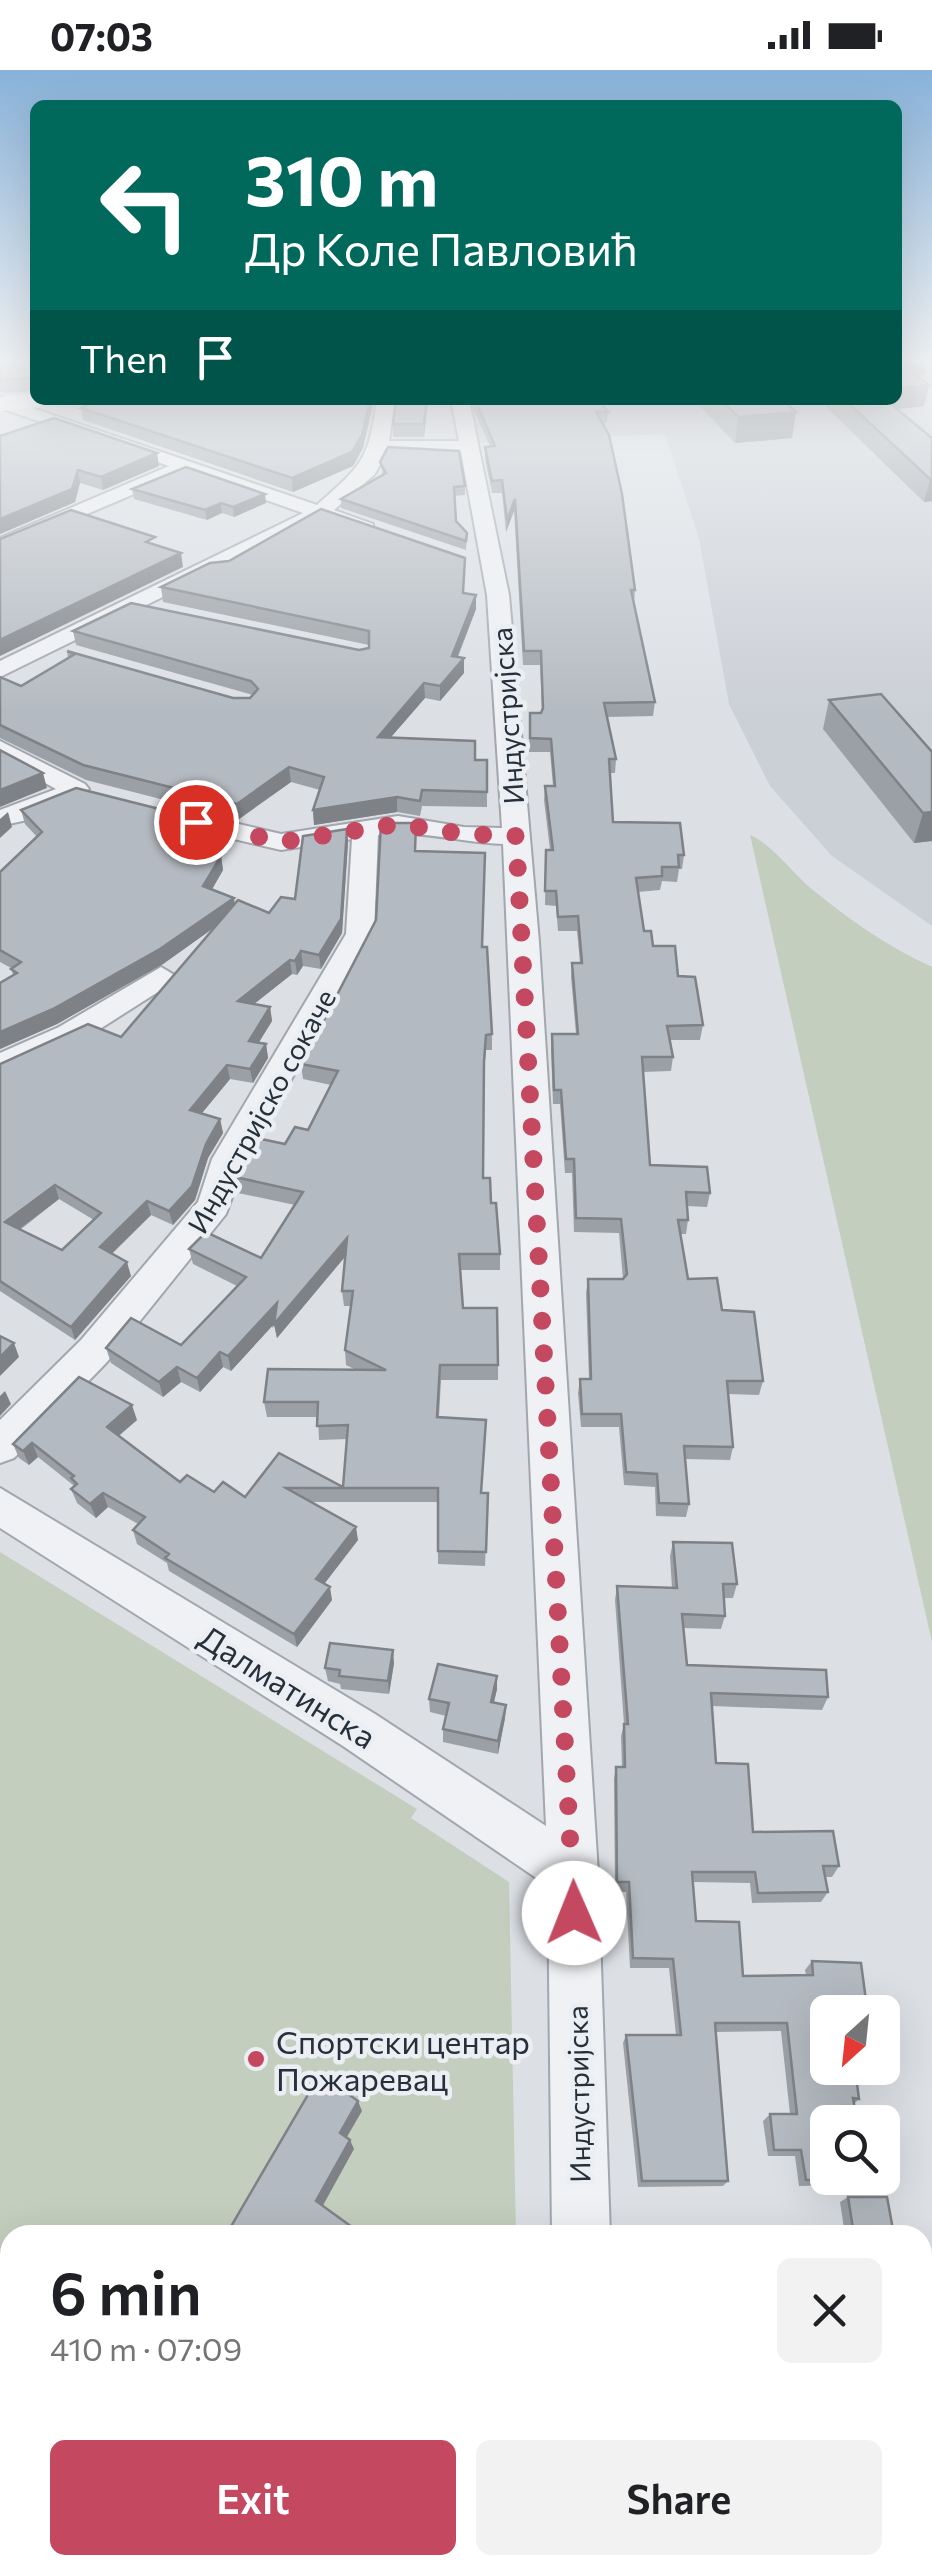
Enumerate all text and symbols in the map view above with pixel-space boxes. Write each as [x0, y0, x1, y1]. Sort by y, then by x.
text: 07:03 [50, 12, 153, 59]
text: 310 m [245, 135, 438, 220]
icon: left [80, 140, 210, 270]
text: Др Коле Павловић [245, 220, 638, 275]
icon: arrive [188, 330, 243, 385]
text: Then [80, 334, 168, 381]
street label: Индустријска [484, 626, 530, 806]
pin [154, 780, 239, 865]
icon: arrive [169, 795, 224, 850]
street label: Индустријско сокаче [180, 983, 342, 1239]
street label: Далматинска [192, 1616, 384, 1756]
position arrow [522, 1861, 626, 1965]
north arrow [810, 1995, 900, 2085]
map controls [810, 1995, 900, 2195]
street label: Индустријска [559, 2005, 597, 2183]
place label: Спортски центар Пожаревац [276, 2021, 530, 2098]
marker: Спортски центар Пожаревац [245, 2048, 267, 2070]
button: search [810, 2105, 900, 2195]
text: 6 min [50, 2254, 202, 2327]
button: close [777, 2258, 882, 2363]
text: 410 m · 07:09 [50, 2328, 242, 2368]
button: Exit [50, 2440, 456, 2555]
button: Share [476, 2440, 882, 2555]

